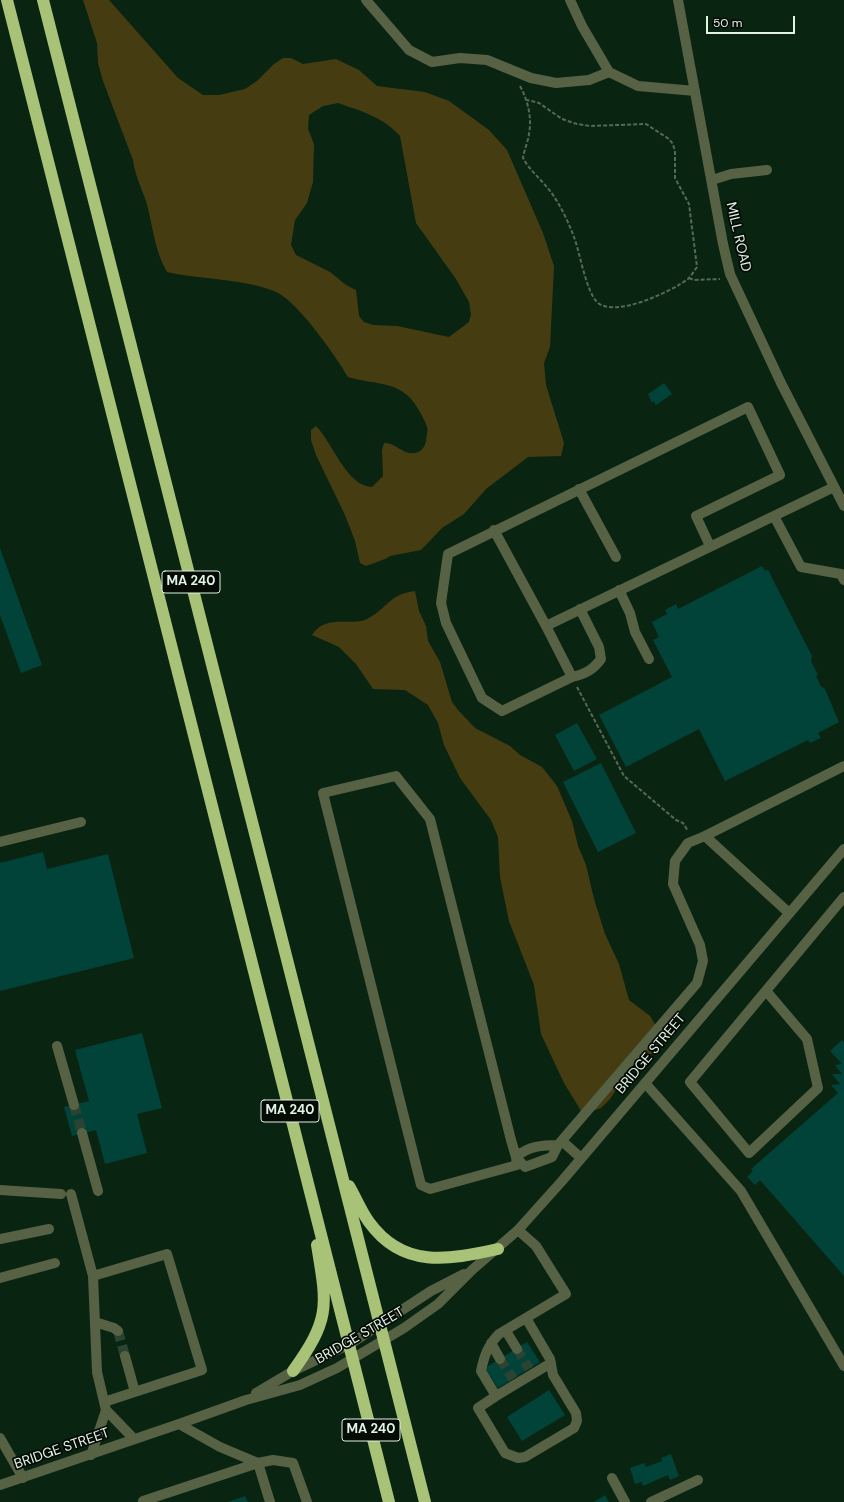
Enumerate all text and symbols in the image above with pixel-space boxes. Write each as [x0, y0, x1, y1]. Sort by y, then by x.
scale bar [708, 8, 797, 34]
text: 50 m [713, 15, 742, 31]
street label: MILL ROAD [722, 201, 754, 273]
road number: MA 240 [162, 571, 220, 593]
street label: BRIDGE STREET [613, 1010, 689, 1098]
road number: MA 240 [261, 1100, 319, 1122]
street label: BRIDGE STREET [313, 1304, 407, 1368]
road number: MA 240 [342, 1419, 400, 1441]
street label: BRIDGE STREET [12, 1425, 112, 1473]

